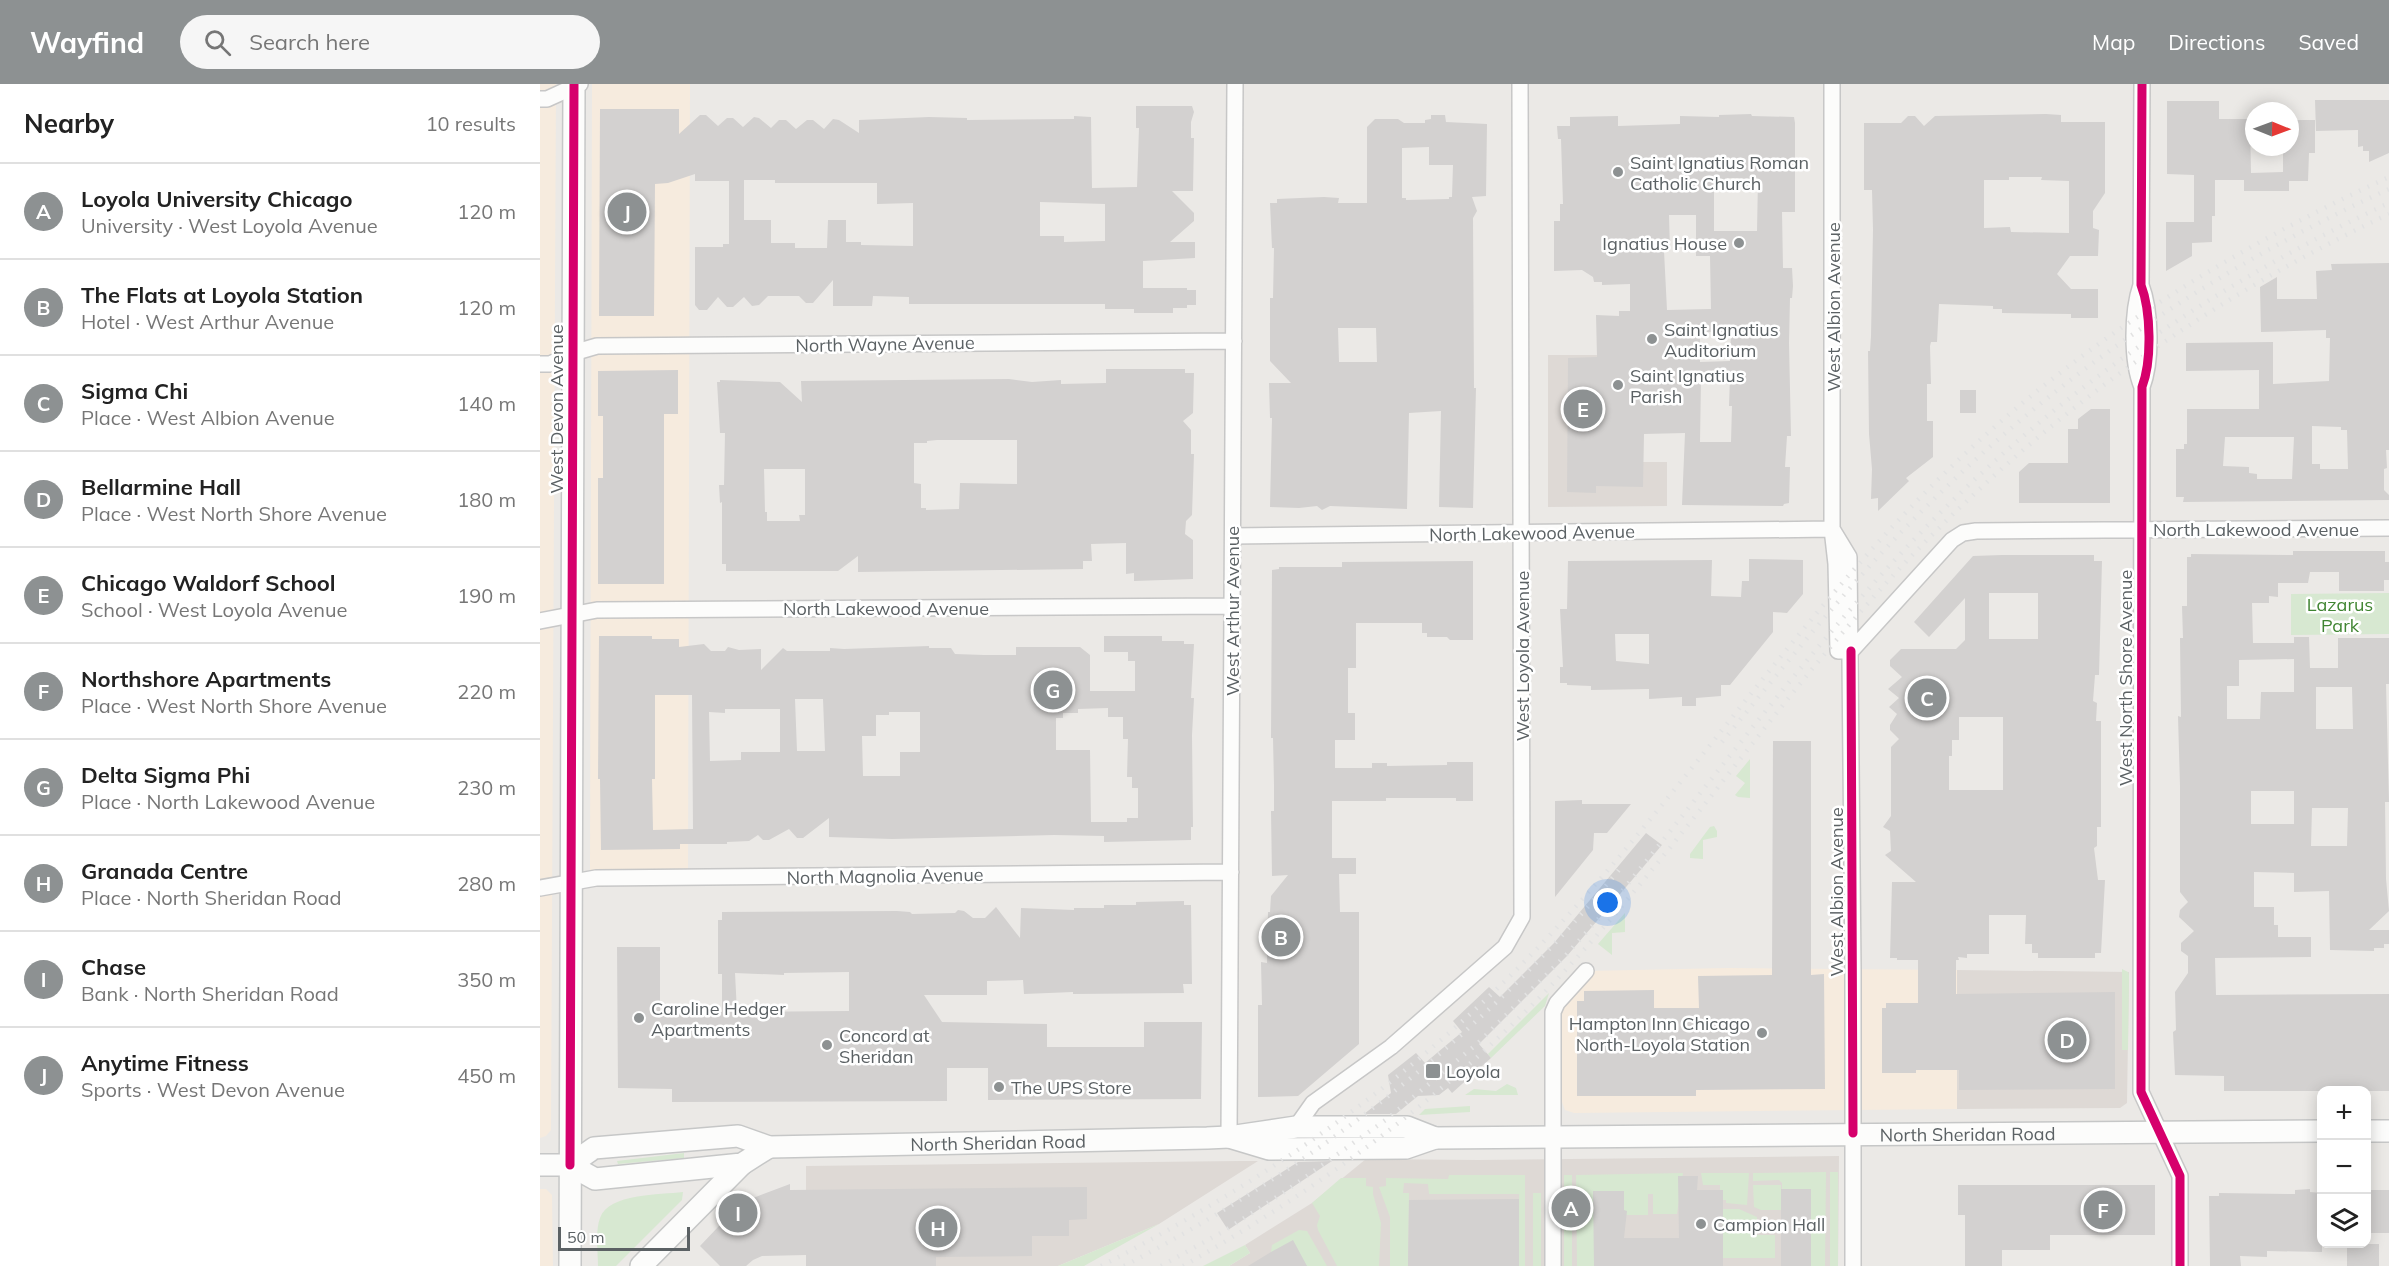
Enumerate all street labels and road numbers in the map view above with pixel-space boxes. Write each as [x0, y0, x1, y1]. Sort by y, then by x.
street label: West Albion Avenue [1822, 222, 1845, 392]
street label: West Devon Avenue [545, 324, 568, 494]
street label: North Wayne Avenue [795, 331, 975, 357]
street label: North Lakewood Avenue [2153, 518, 2359, 541]
street label: North Lakewood Avenue [1429, 520, 1635, 546]
street label: West Arthur Avenue [1221, 526, 1244, 696]
street label: West North Shore Avenue [2114, 570, 2137, 786]
street label: West Loyola Avenue [1511, 571, 1534, 741]
street label: North Lakewood Avenue [783, 597, 989, 620]
street label: West Albion Avenue [1825, 807, 1848, 977]
street label: North Magnolia Avenue [786, 863, 984, 889]
street label: North Sheridan Road [1880, 1122, 2056, 1146]
street label: North Sheridan Road [910, 1129, 1086, 1156]

